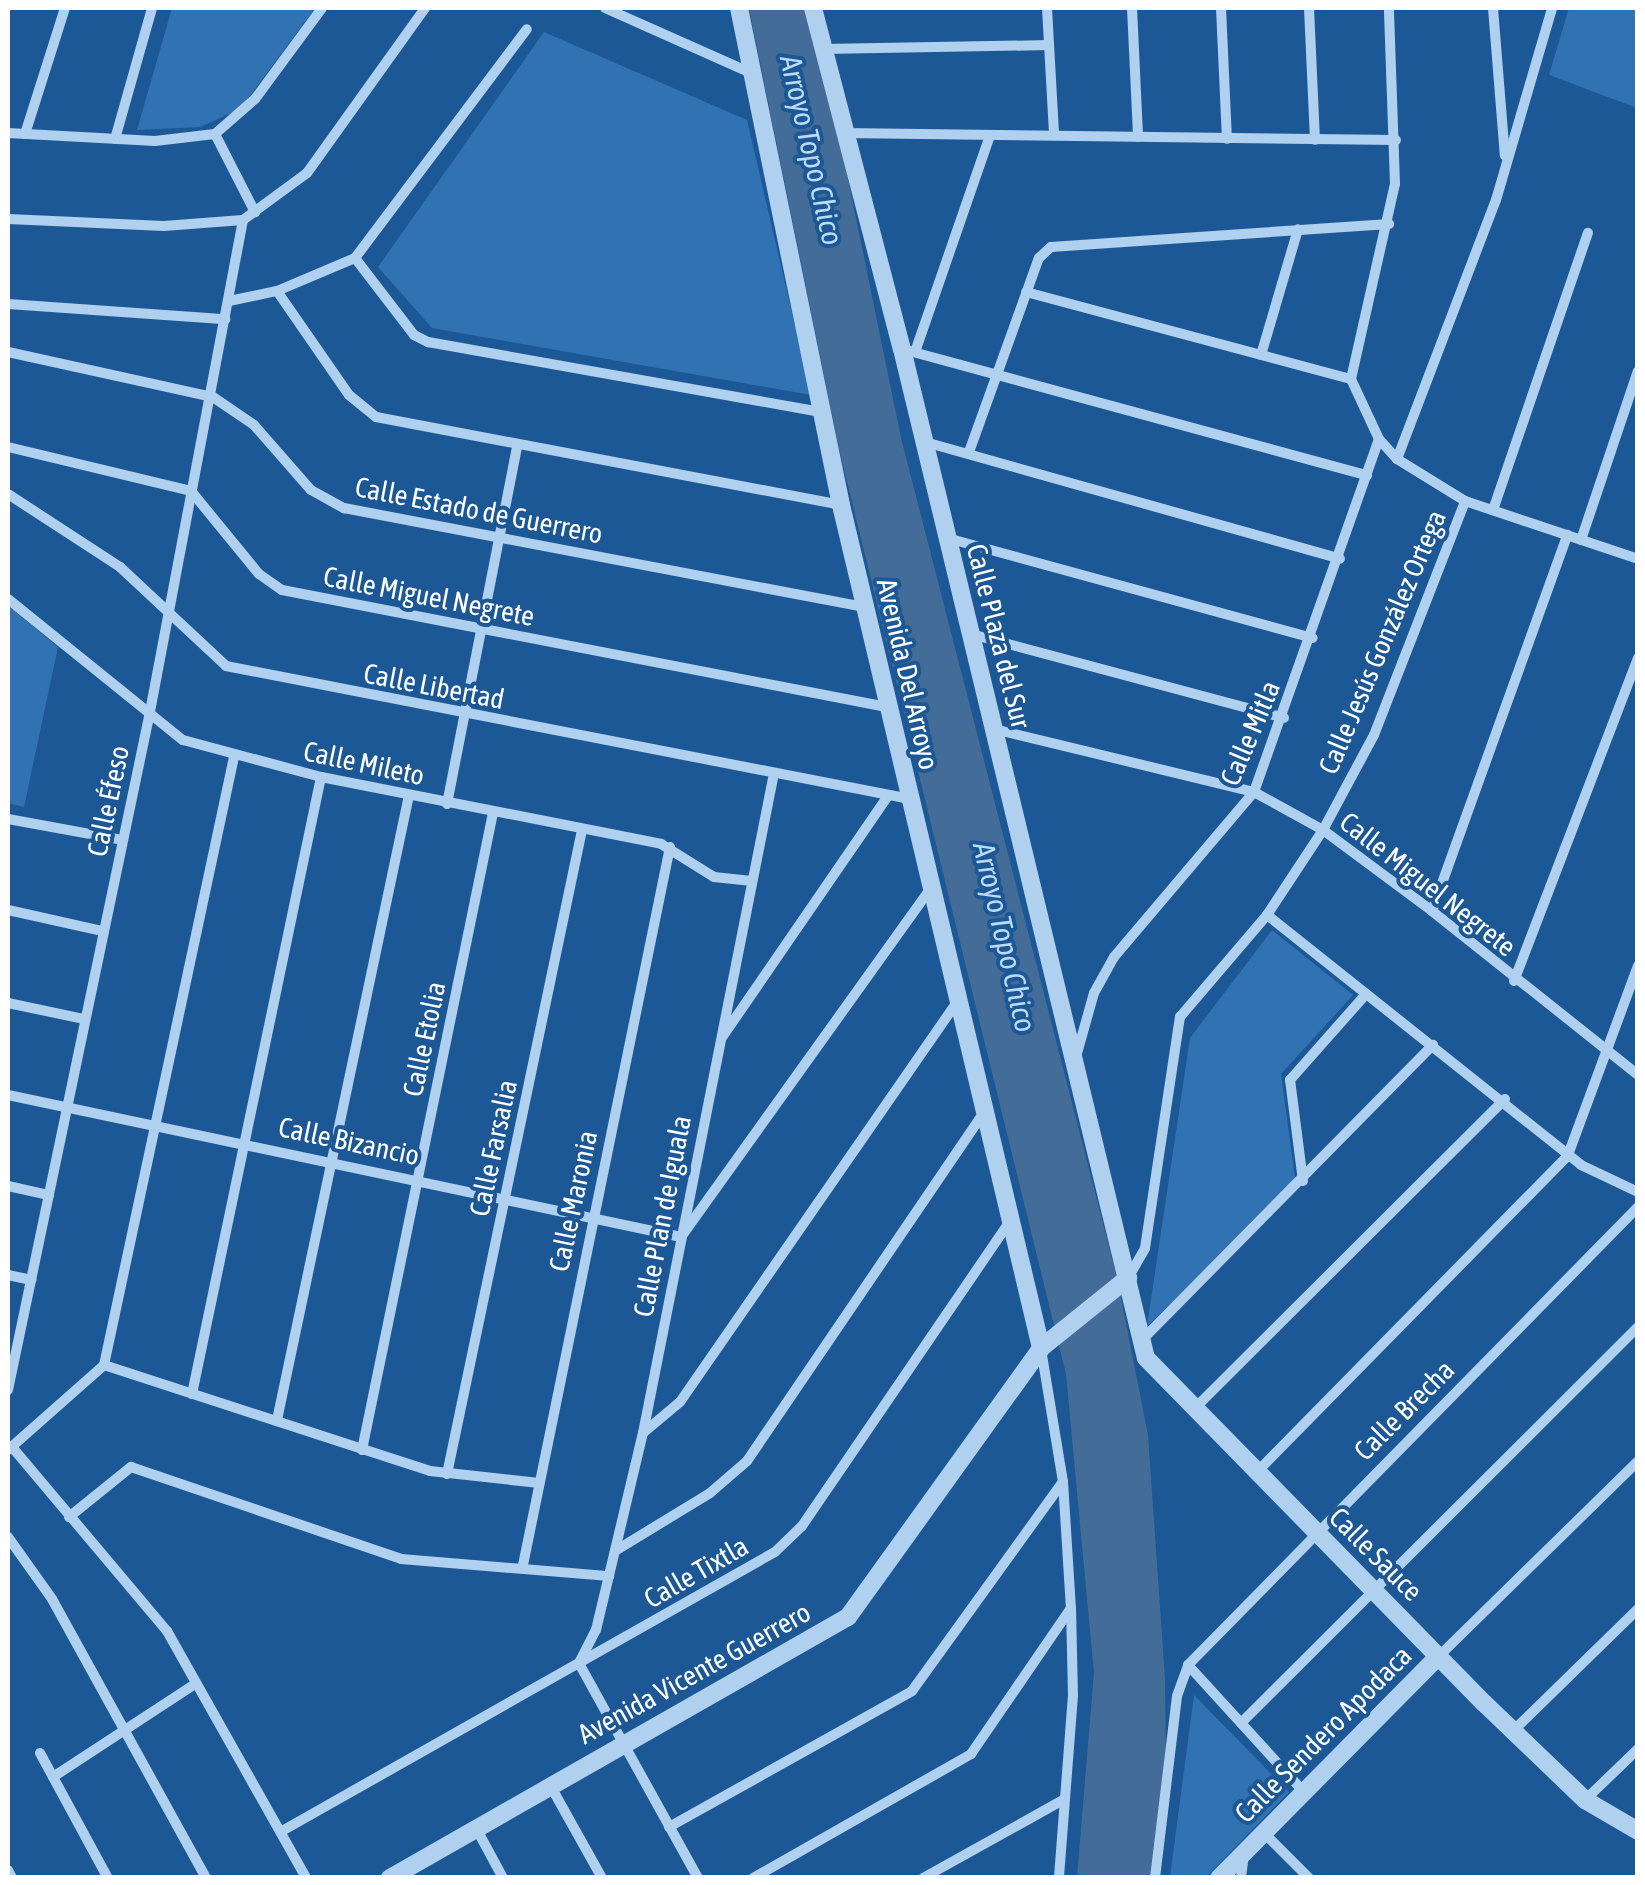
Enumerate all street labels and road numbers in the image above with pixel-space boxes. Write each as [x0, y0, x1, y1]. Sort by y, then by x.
street label: Calle Estado de Guerrero [352, 470, 606, 550]
street label: Calle Jesús González Ortega [1311, 505, 1453, 779]
street label: Calle Plaza del Sur [960, 540, 1038, 732]
street label: Calle Miguel Negrete [321, 559, 537, 633]
street label: Avenida Del Arroyo [870, 575, 946, 773]
street label: Calle Libertad [361, 656, 507, 716]
street label: Calle Mitla [1213, 676, 1287, 790]
street label: Calle Mileto [300, 734, 428, 792]
street label: Calle Éfeso [80, 743, 136, 859]
street label: Calle Miguel Negrete [1333, 805, 1523, 963]
street label: Calle Etolia [395, 979, 453, 1099]
street label: Calle Farsalia [462, 1077, 524, 1219]
street label: Calle Bizancio [276, 1110, 422, 1172]
street label: Calle Plan de Iguala [626, 1113, 698, 1319]
street label: Calle Maronia [542, 1128, 604, 1274]
street label: Calle Brecha [1347, 1353, 1461, 1467]
street label: Calle Sauce [1322, 1500, 1430, 1608]
street label: Calle Tixtla [638, 1529, 754, 1615]
street label: Avenida Vicente Guerrero [572, 1595, 816, 1751]
street label: Calle Sendero Apodaca [1228, 1639, 1418, 1829]

